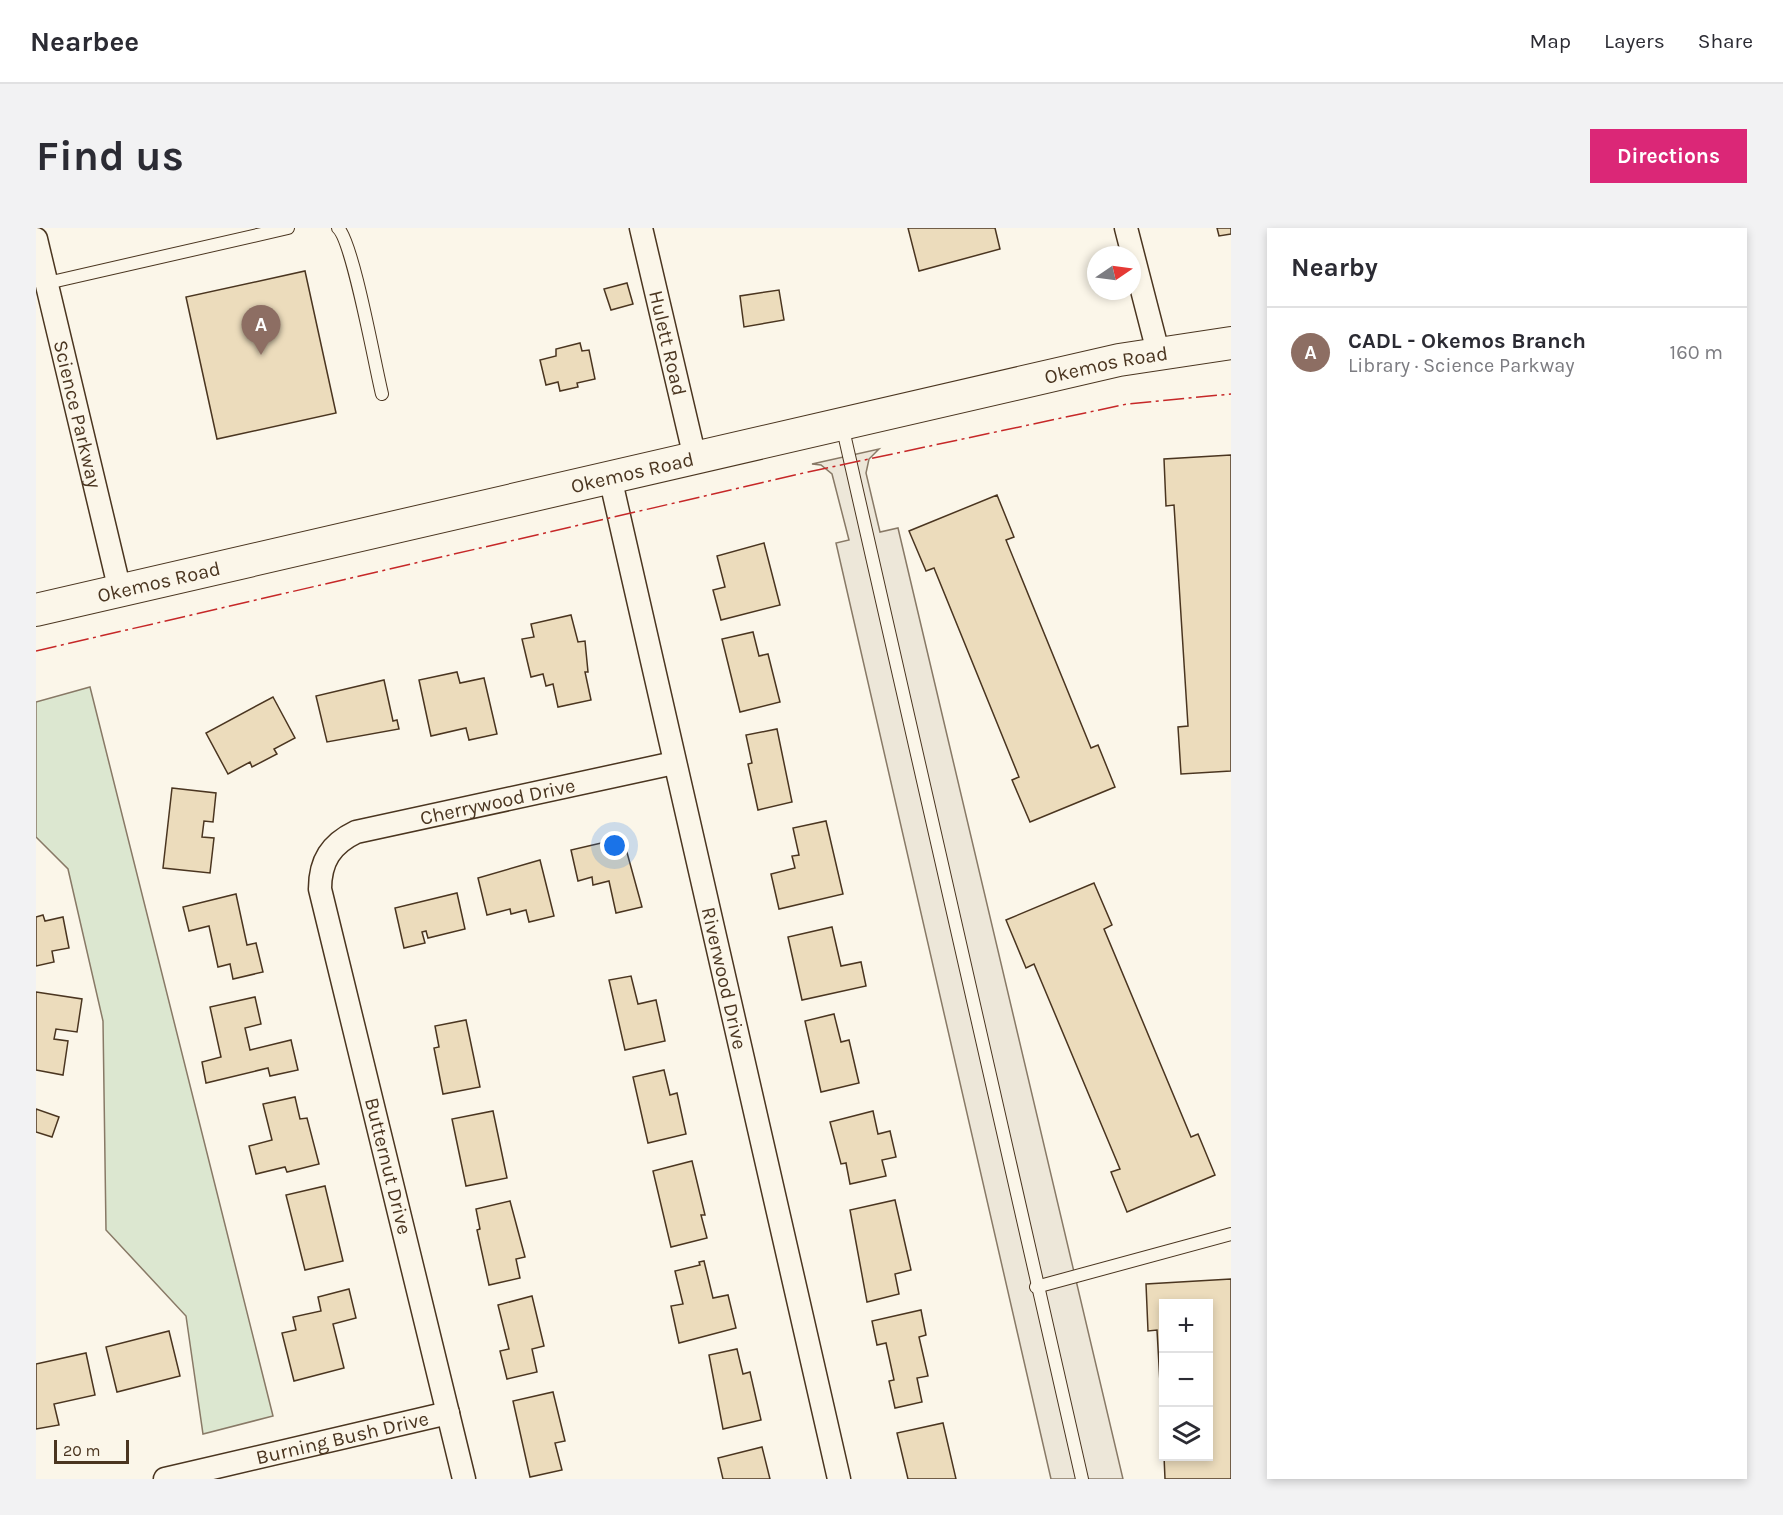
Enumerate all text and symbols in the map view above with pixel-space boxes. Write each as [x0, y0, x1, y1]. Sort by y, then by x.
text: Nearbee [30, 25, 139, 58]
text: Map [1529, 29, 1571, 53]
text: Layers [1604, 29, 1665, 53]
text: Share [1698, 29, 1753, 53]
button: Directions [1590, 129, 1747, 183]
text: Find us [36, 131, 184, 181]
north arrow [1087, 246, 1141, 300]
text: Nearby [1291, 252, 1378, 283]
street label: Hulett Road [645, 288, 691, 398]
pin: A [242, 306, 280, 355]
text: CADL - Okemos Branch [1348, 328, 1586, 354]
street label: Science Parkway [49, 338, 107, 490]
street label: Okemos Road [1042, 341, 1169, 388]
text: A [1304, 341, 1317, 364]
text: 160 m [1670, 341, 1723, 364]
text: Library · Science Parkway [1348, 354, 1574, 377]
street label: Okemos Road [569, 447, 696, 498]
street label: Okemos Road [95, 556, 222, 607]
street label: Cherrywood Drive [418, 773, 577, 829]
your location [600, 831, 629, 860]
street label: Riverwood Drive [697, 905, 752, 1052]
street label: Butternut Drive [360, 1095, 416, 1237]
map controls [1159, 1299, 1213, 1461]
button: + [1159, 1299, 1213, 1353]
button: − [1159, 1353, 1213, 1407]
street label: Burning Bush Drive [254, 1406, 431, 1469]
button: layers [1159, 1407, 1213, 1461]
scale bar [54, 1437, 129, 1464]
text: 20 m [63, 1441, 101, 1460]

